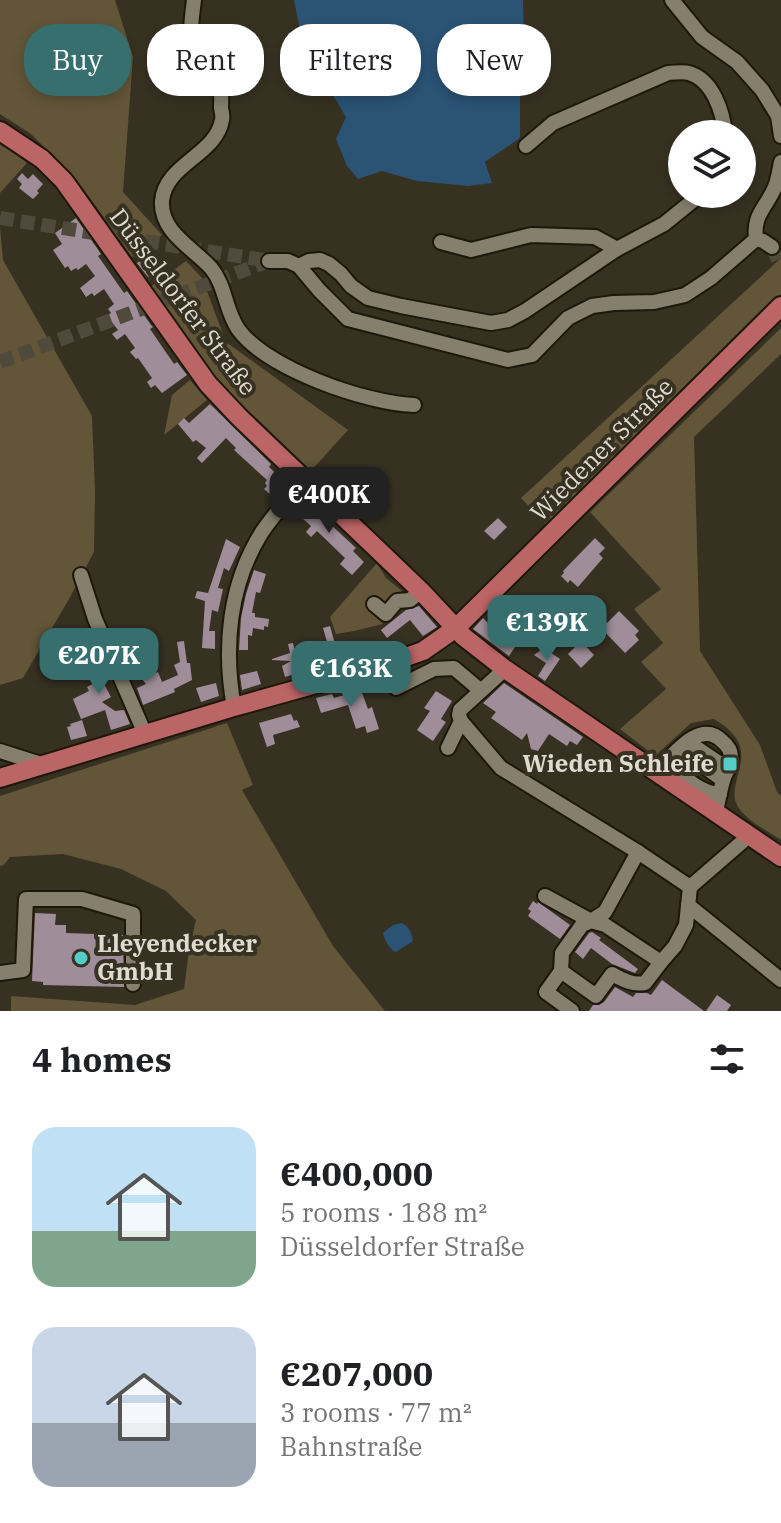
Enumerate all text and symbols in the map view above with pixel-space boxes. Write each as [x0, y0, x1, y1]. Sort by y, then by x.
chip: Buy [24, 24, 131, 96]
chip: Rent [147, 24, 264, 96]
chip: Filters [280, 24, 421, 96]
chip: New [437, 24, 551, 96]
map controls [668, 120, 756, 208]
button: layers [668, 120, 756, 208]
street label: Düsseldorfer Straße [103, 202, 265, 401]
street label: Wiedener Straße [523, 371, 680, 528]
pin: €400K [273, 467, 385, 535]
text: €400K [288, 476, 370, 510]
pin: €139K [491, 595, 603, 663]
text: €139K [506, 604, 588, 638]
pin: €207K [43, 628, 155, 696]
text: €207K [58, 637, 140, 671]
pin: €163K [295, 641, 407, 709]
text: €163K [310, 650, 392, 684]
place label: Wieden Schleife [523, 747, 714, 779]
marker: Wieden Schleife [721, 755, 739, 773]
place label: Lleyendecker GmbH [97, 927, 257, 987]
marker: Lleyendecker GmbH [72, 949, 90, 967]
text: 4 homes [32, 1037, 172, 1081]
icon: filters [705, 1037, 749, 1081]
text: €400,000 [280, 1151, 433, 1195]
icon: home [96, 1159, 192, 1255]
text: 5 rooms · 188 m² [280, 1195, 487, 1229]
text: Düsseldorfer Straße [280, 1229, 525, 1263]
text: €207,000 [280, 1351, 433, 1395]
icon: home [96, 1359, 192, 1455]
text: 3 rooms · 77 m² [280, 1395, 472, 1429]
text: Bahnstraße [280, 1429, 422, 1463]

